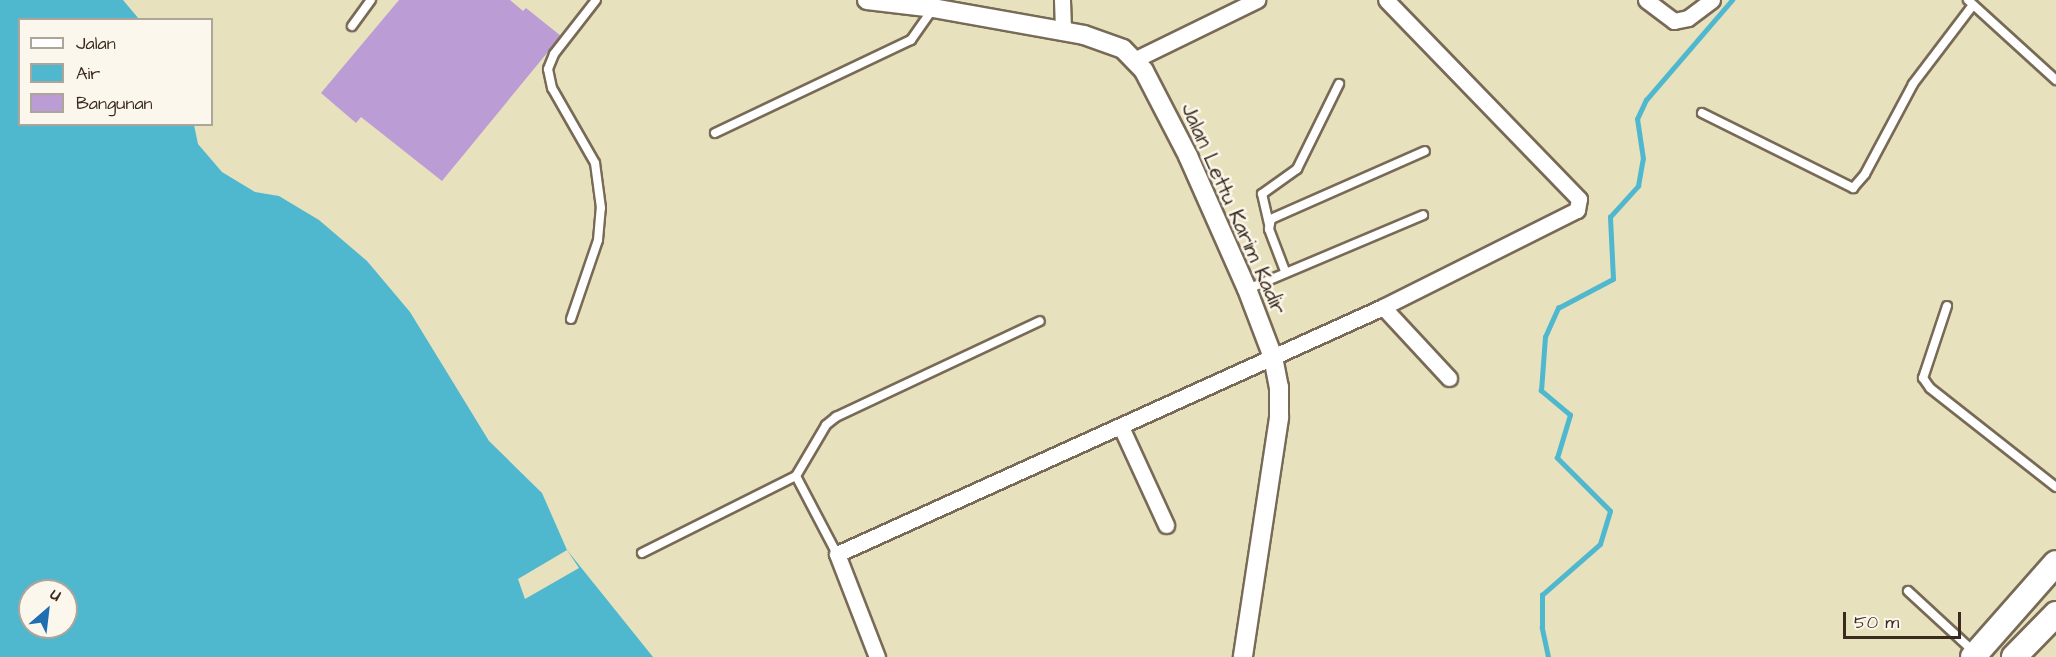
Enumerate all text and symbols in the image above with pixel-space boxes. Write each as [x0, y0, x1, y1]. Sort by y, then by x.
legend [18, 18, 213, 126]
text: Jalan [76, 31, 116, 56]
text: Air [76, 61, 100, 86]
text: Bangunan [76, 91, 153, 116]
street label: Jalan Lettu Karim Kadir [1175, 100, 1291, 318]
north arrow [18, 579, 78, 639]
text: U [46, 583, 65, 607]
scale bar [1846, 600, 1964, 638]
text: 50 m [1854, 610, 1899, 635]

